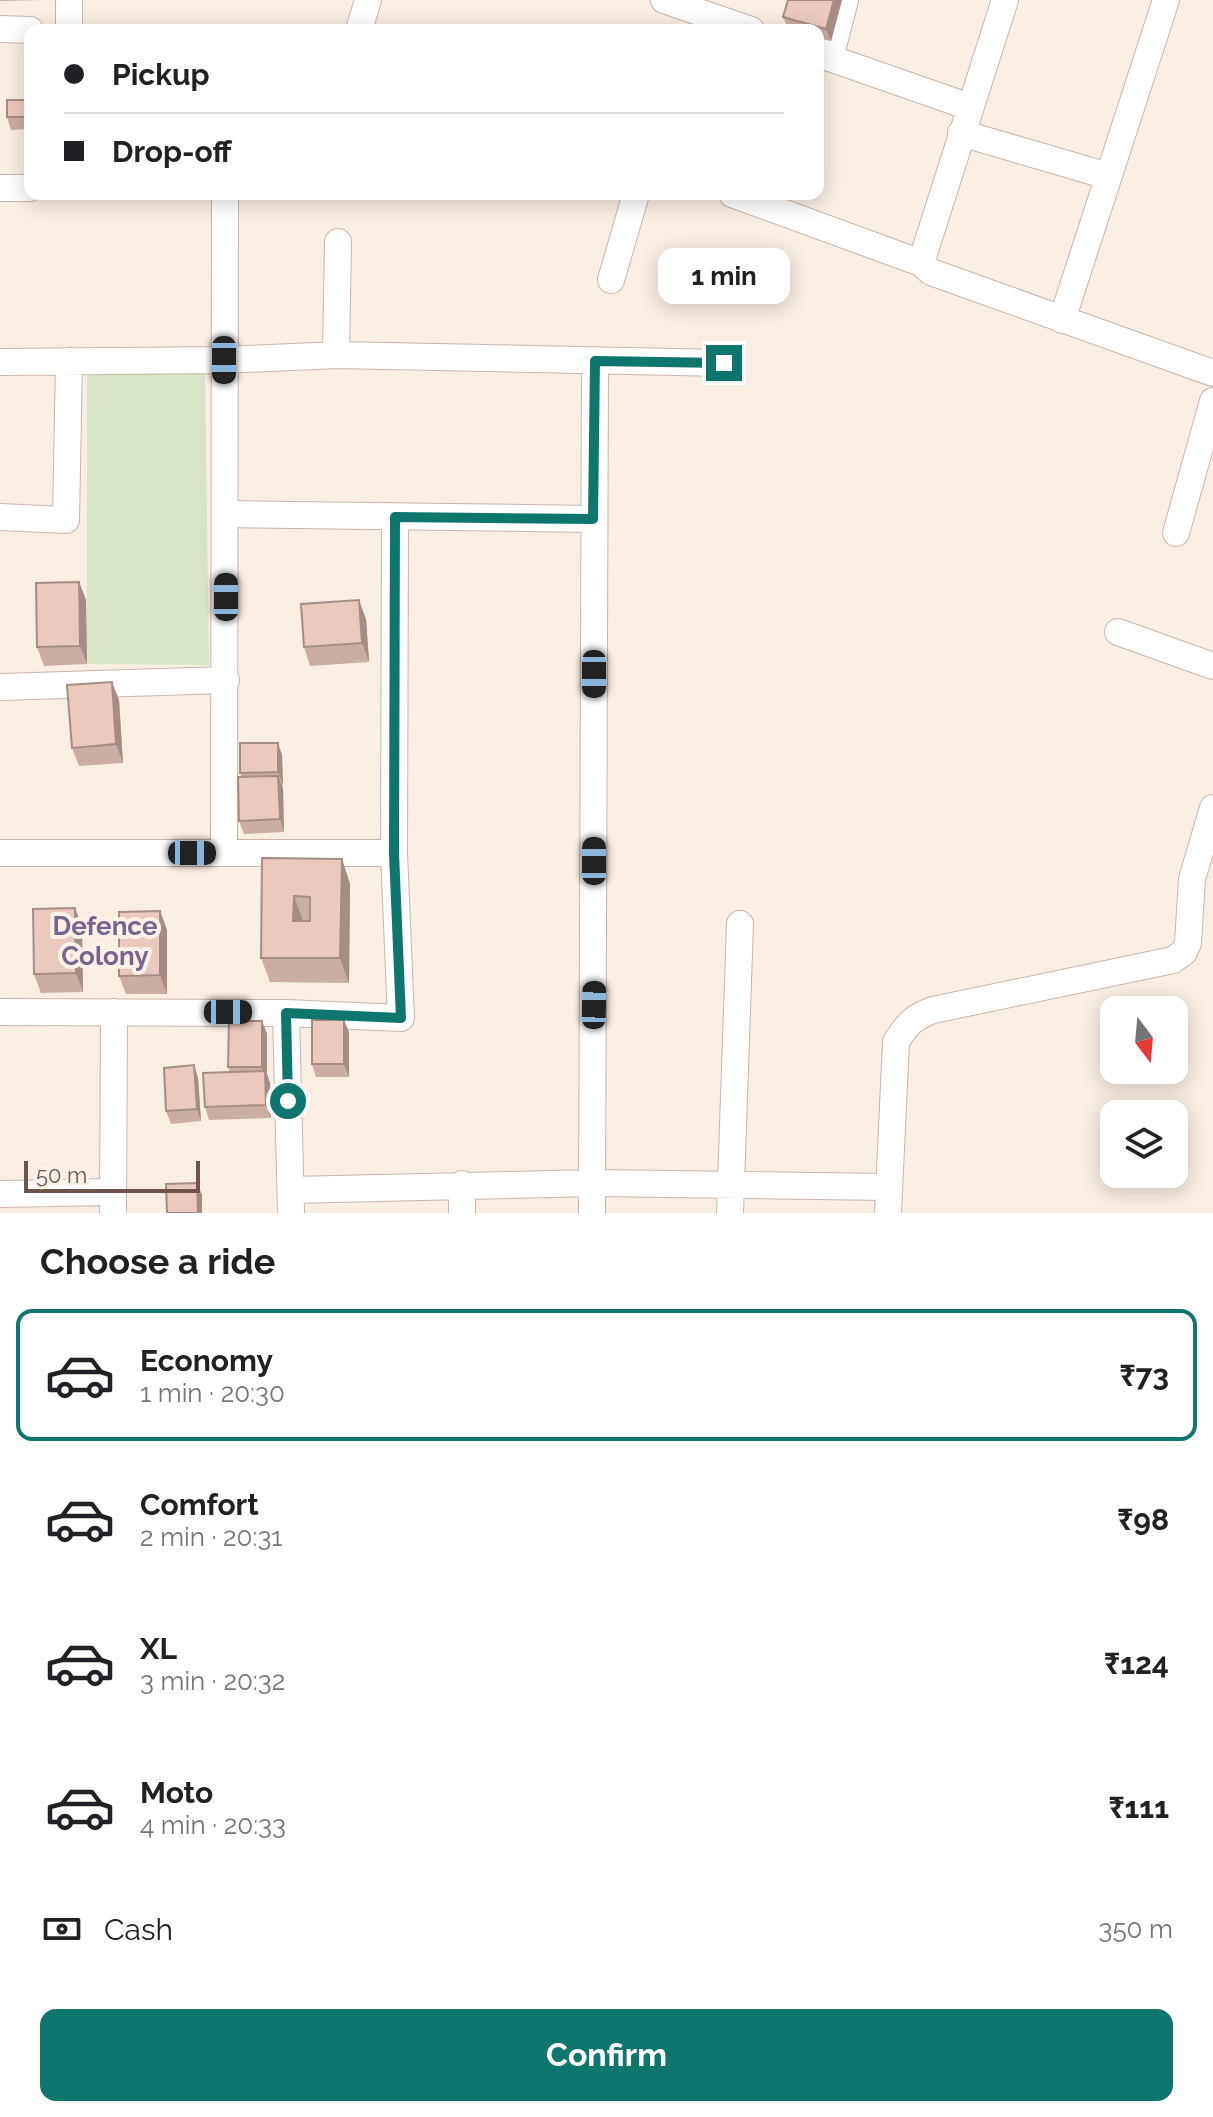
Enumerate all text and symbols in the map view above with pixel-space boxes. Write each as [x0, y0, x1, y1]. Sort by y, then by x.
text: Pickup [112, 57, 210, 92]
text: Drop-off [112, 134, 232, 169]
callout: 1 min [658, 247, 790, 303]
text: 1 min [691, 261, 757, 291]
car [212, 336, 236, 384]
route end [706, 345, 742, 381]
car [214, 573, 238, 621]
car [582, 650, 606, 698]
car [582, 837, 606, 885]
car [168, 841, 216, 865]
district label: Defence Colony [53, 911, 158, 971]
car [582, 981, 606, 1029]
north arrow [1100, 996, 1188, 1084]
map controls [1100, 996, 1188, 1188]
car [204, 1000, 252, 1024]
route start [270, 1083, 306, 1119]
button: layers [1100, 1100, 1188, 1188]
scale bar [24, 1157, 200, 1193]
text: 50 m [36, 1162, 87, 1188]
text: Choose a ride [40, 1240, 275, 1282]
icon: car [44, 1339, 116, 1411]
text: Economy [140, 1343, 273, 1378]
text: ₹73 [1119, 1358, 1169, 1393]
text: 1 min · 20:30 [140, 1378, 285, 1408]
icon: car [44, 1483, 116, 1555]
text: Comfort [140, 1487, 259, 1522]
text: ₹98 [1117, 1502, 1169, 1537]
text: 2 min · 20:31 [140, 1522, 282, 1552]
icon: car [44, 1627, 116, 1699]
text: XL [140, 1631, 177, 1666]
text: ₹124 [1104, 1646, 1169, 1681]
text: 3 min · 20:32 [140, 1666, 285, 1696]
icon: car [44, 1771, 116, 1843]
text: Moto [140, 1775, 213, 1810]
text: ₹111 [1108, 1790, 1169, 1825]
text: 4 min · 20:33 [140, 1810, 286, 1840]
icon: cash [40, 1907, 84, 1951]
text: Cash [104, 1912, 173, 1947]
text: 350 m [1099, 1914, 1173, 1944]
button: Confirm [40, 2009, 1173, 2101]

